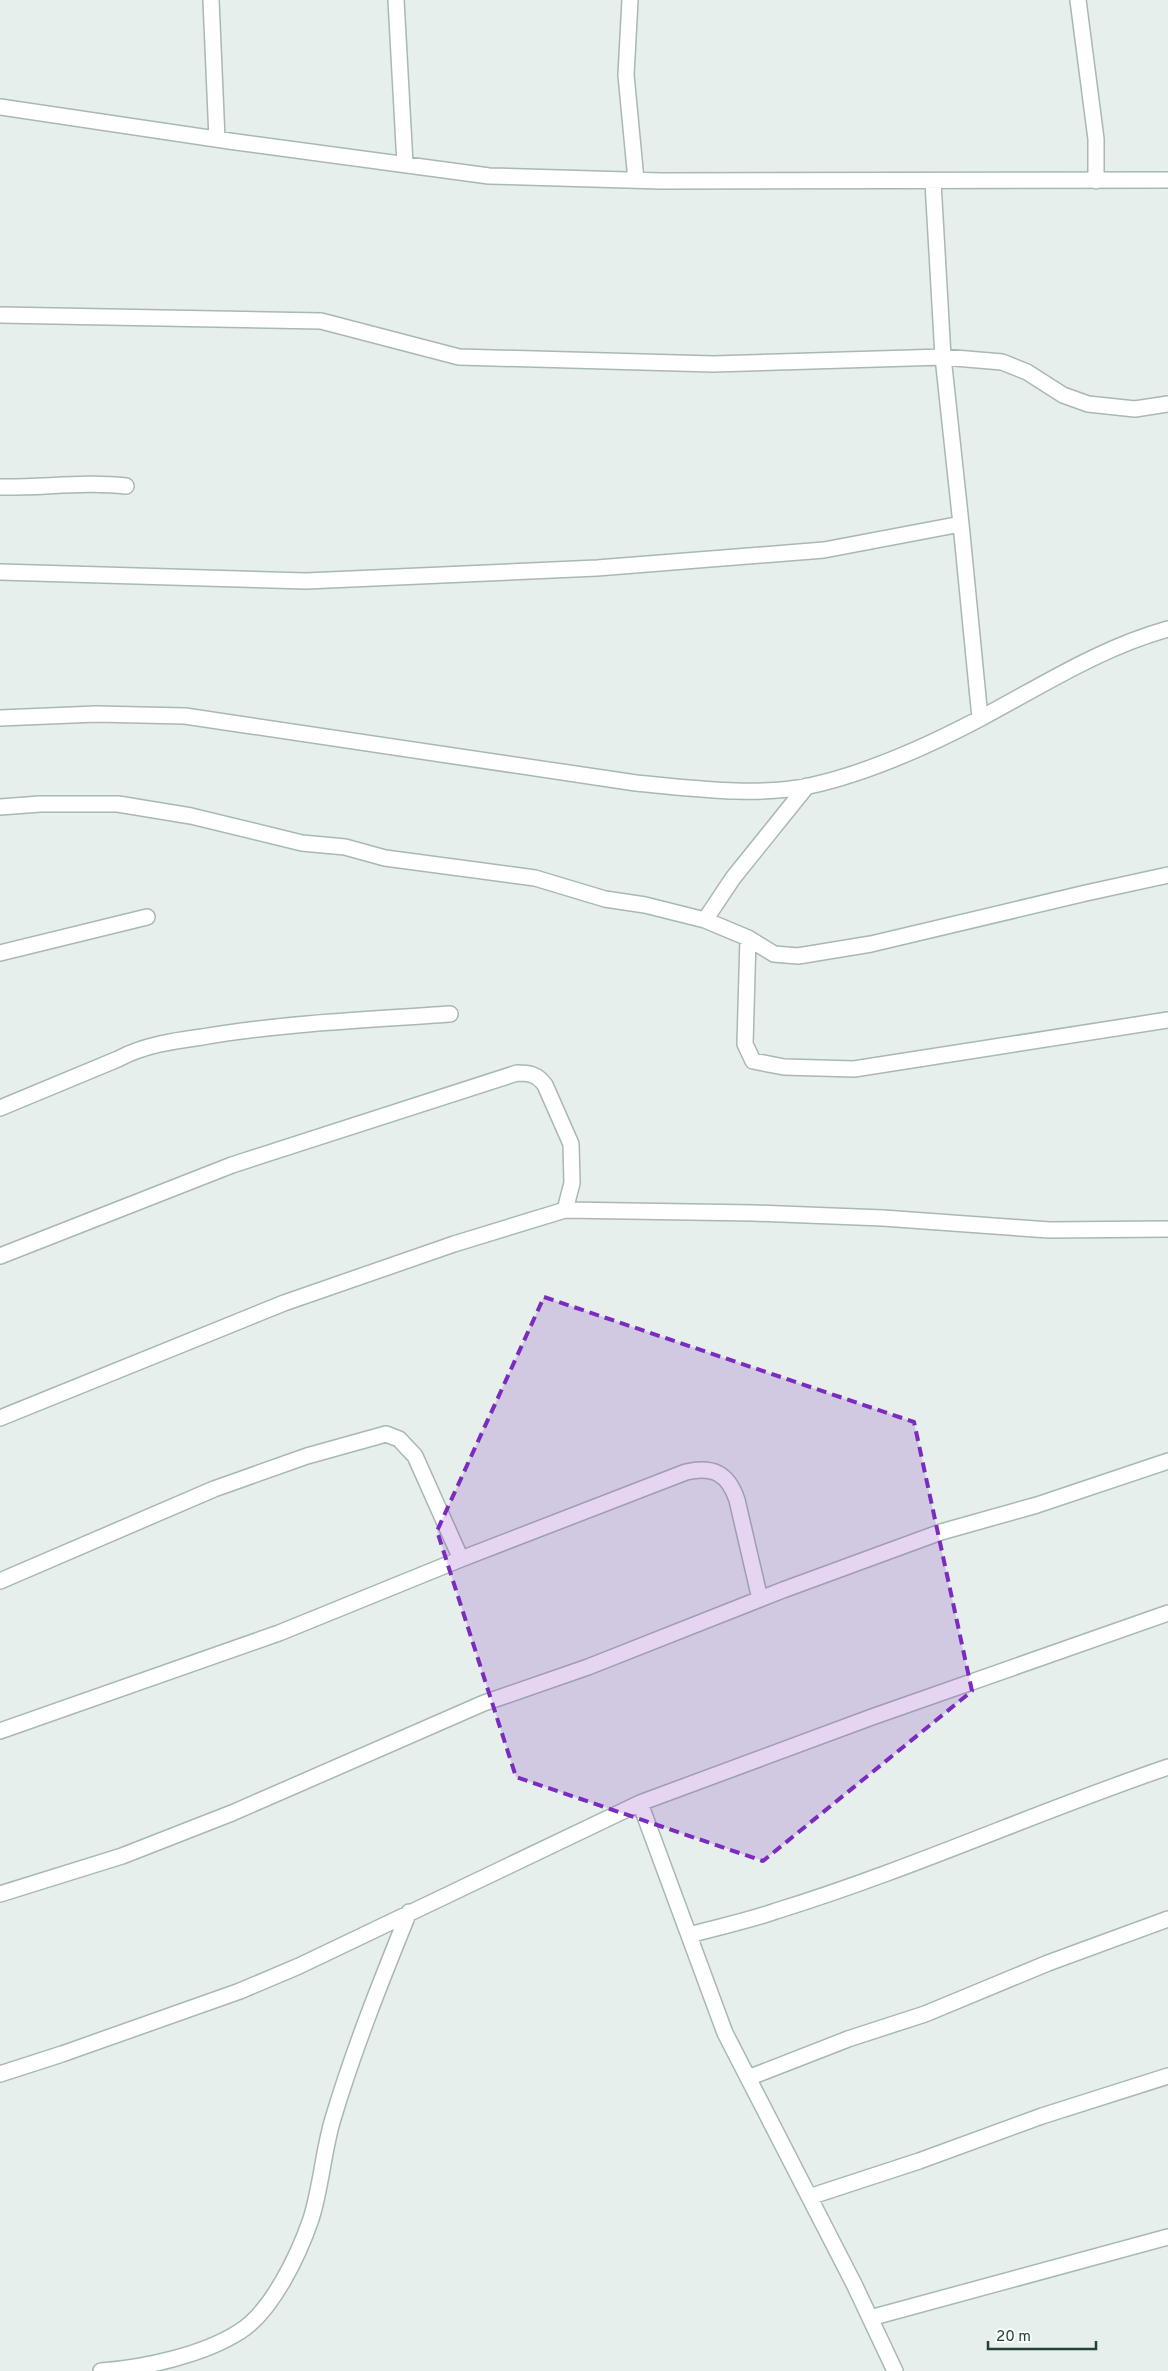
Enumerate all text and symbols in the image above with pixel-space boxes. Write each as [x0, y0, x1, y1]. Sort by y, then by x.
scale bar [988, 2318, 1096, 2350]
text: 20 m [996, 2328, 1031, 2347]

